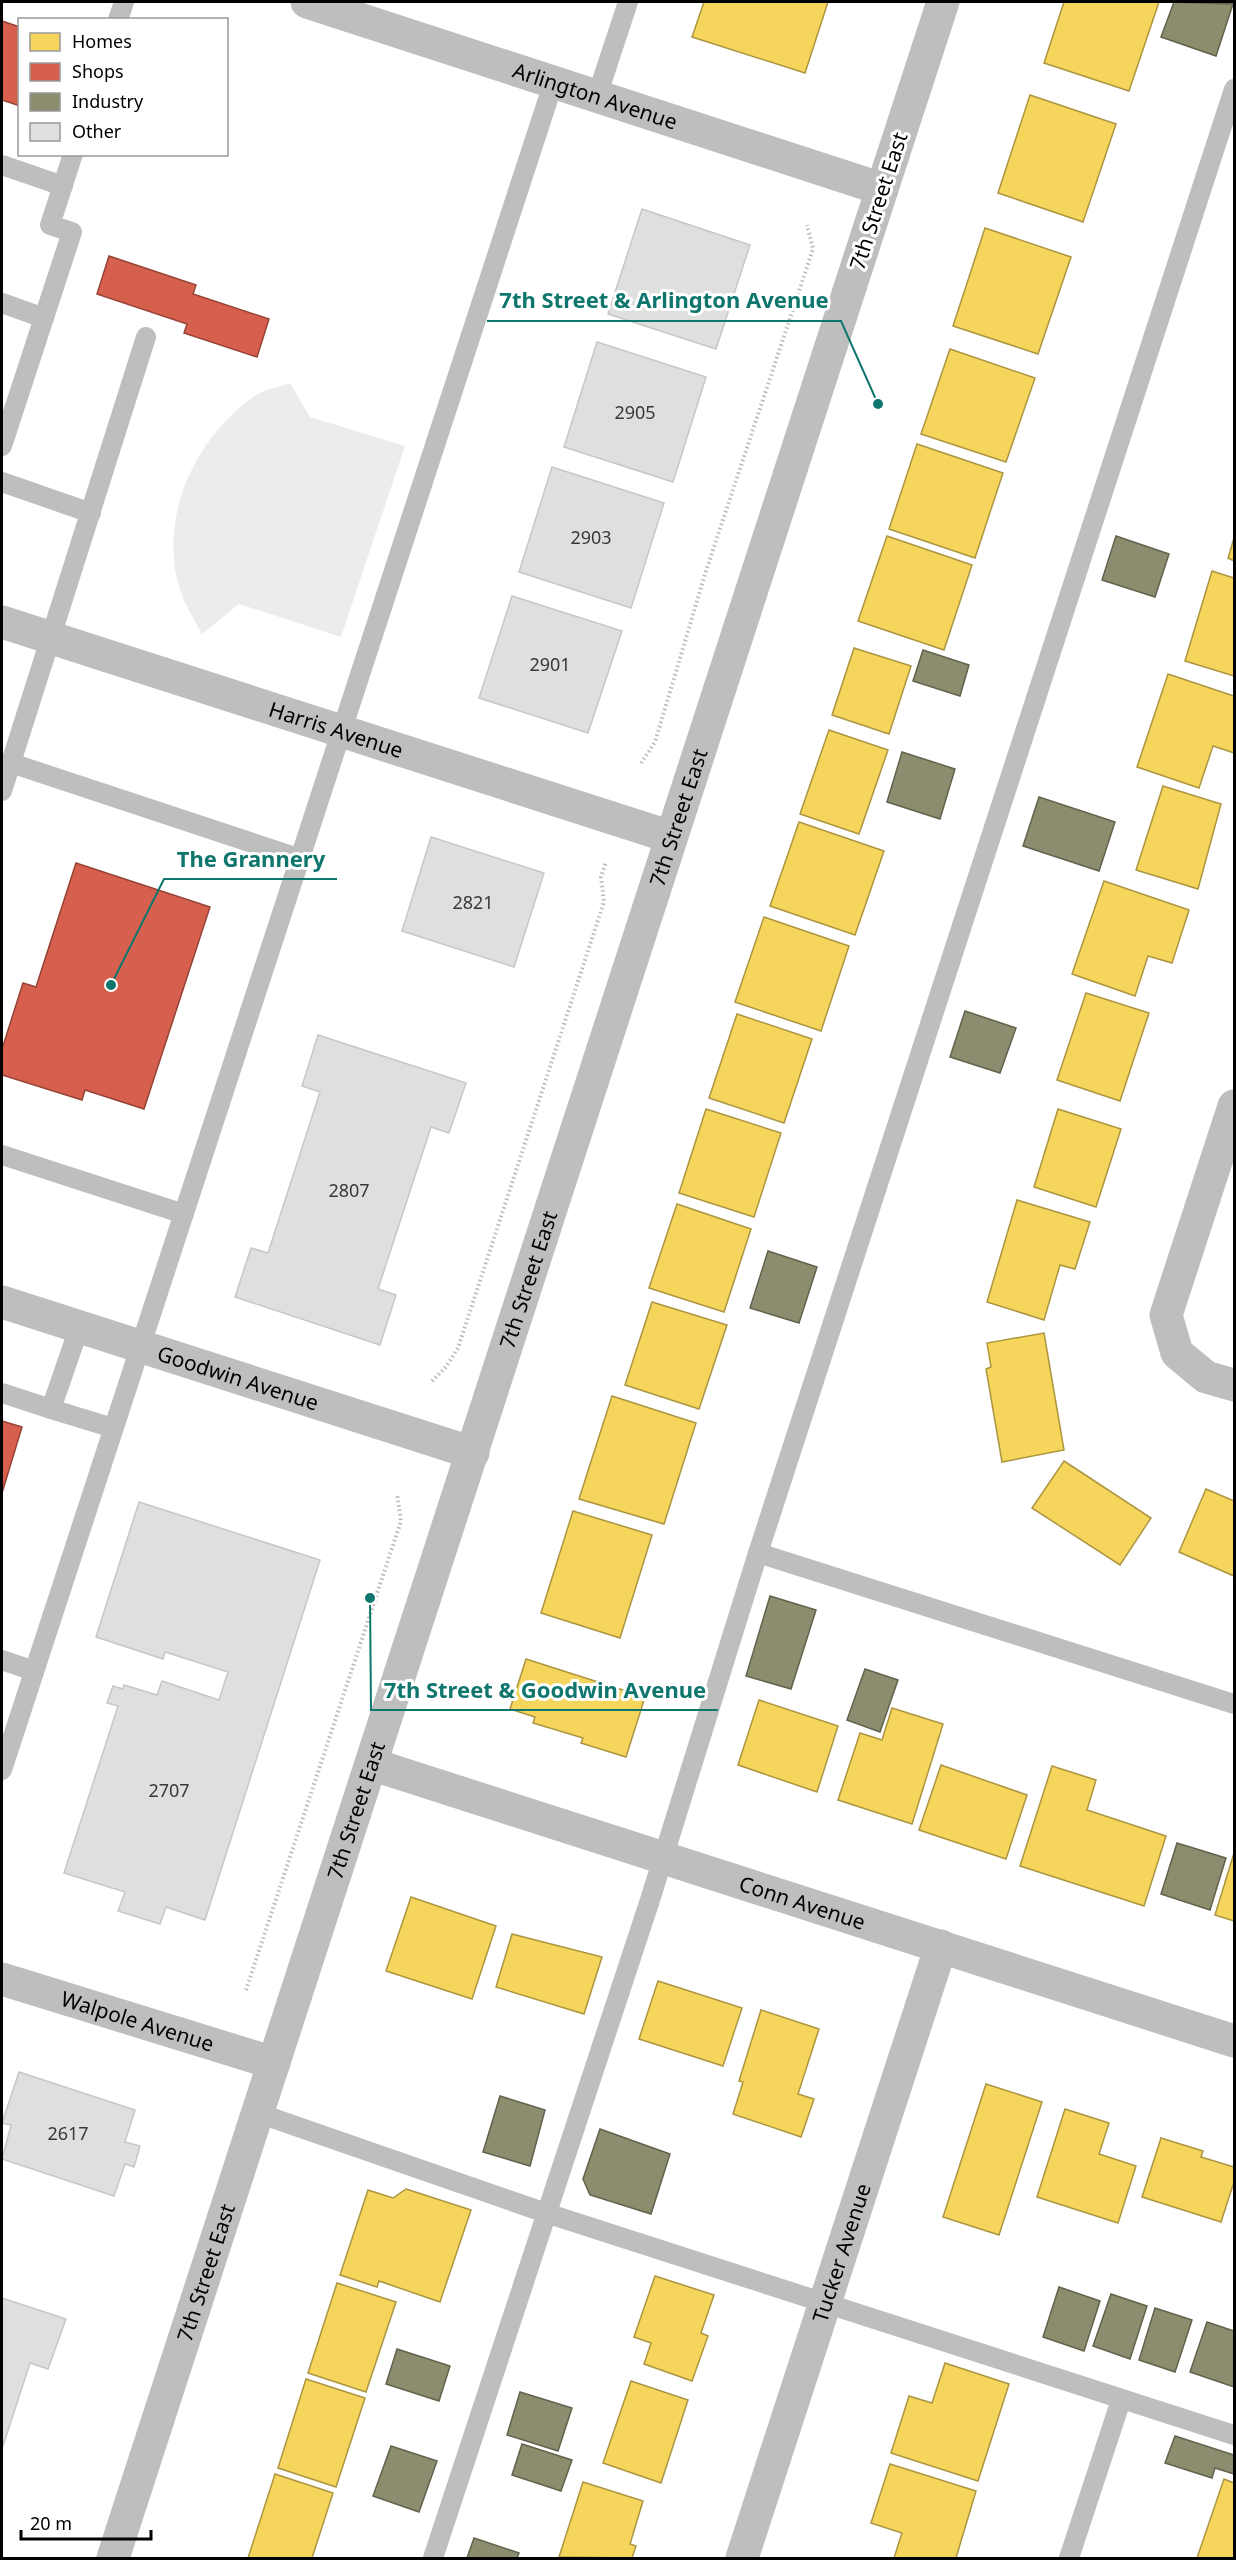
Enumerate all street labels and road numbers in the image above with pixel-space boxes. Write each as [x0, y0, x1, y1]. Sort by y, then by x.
street label: Arlington Avenue [509, 56, 681, 136]
street label: 7th Street East [843, 128, 914, 273]
street label: Harris Avenue [266, 695, 407, 764]
street label: 7th Street East [643, 745, 714, 890]
street label: 7th Street East [493, 1207, 564, 1352]
street label: Goodwin Avenue [154, 1339, 322, 1417]
street label: 7th Street East [320, 1738, 391, 1883]
street label: Conn Avenue [736, 1869, 869, 1936]
street label: Walpole Avenue [58, 1984, 218, 2058]
street label: Tucker Avenue [806, 2180, 877, 2326]
street label: 7th Street East [170, 2200, 241, 2345]

